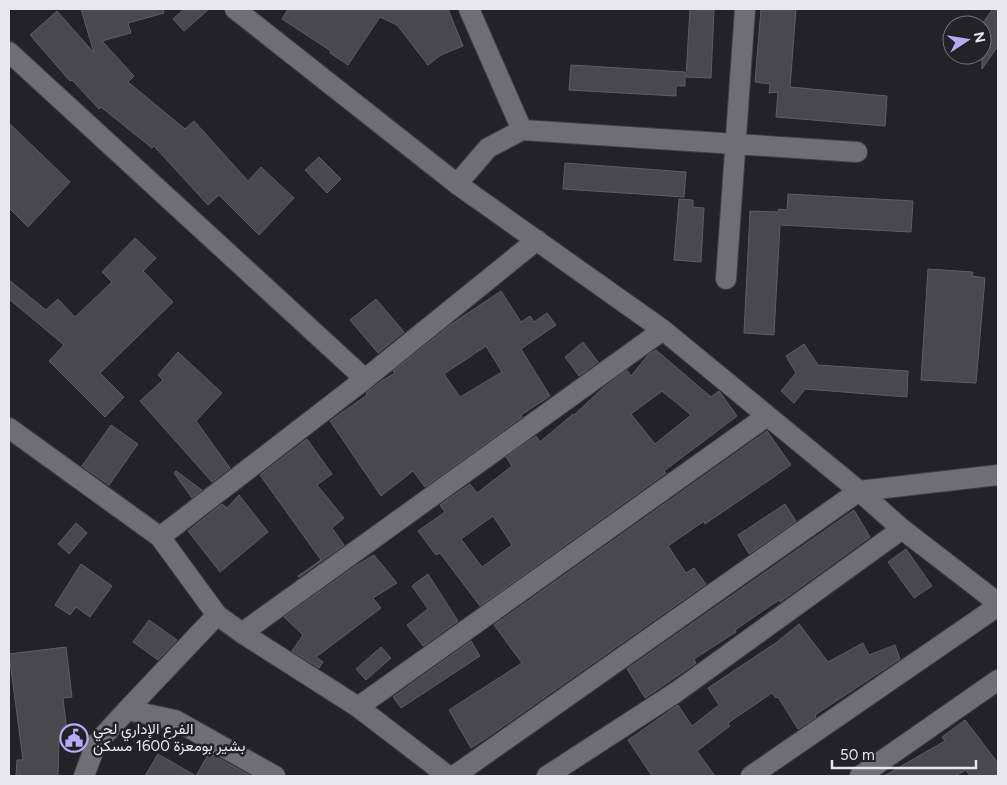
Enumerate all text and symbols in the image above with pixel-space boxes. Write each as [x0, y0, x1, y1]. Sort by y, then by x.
north arrow [942, 15, 992, 65]
text: N [970, 30, 989, 44]
place label: الفرع الإداري لحي بشير بومعزة 1600 مسكن [93, 720, 245, 756]
public building icon: الفرع الإداري لحي بشير بومعزة 1600 مسكن [59, 723, 89, 753]
scale bar [832, 738, 976, 770]
text: 50 m [840, 746, 875, 764]

